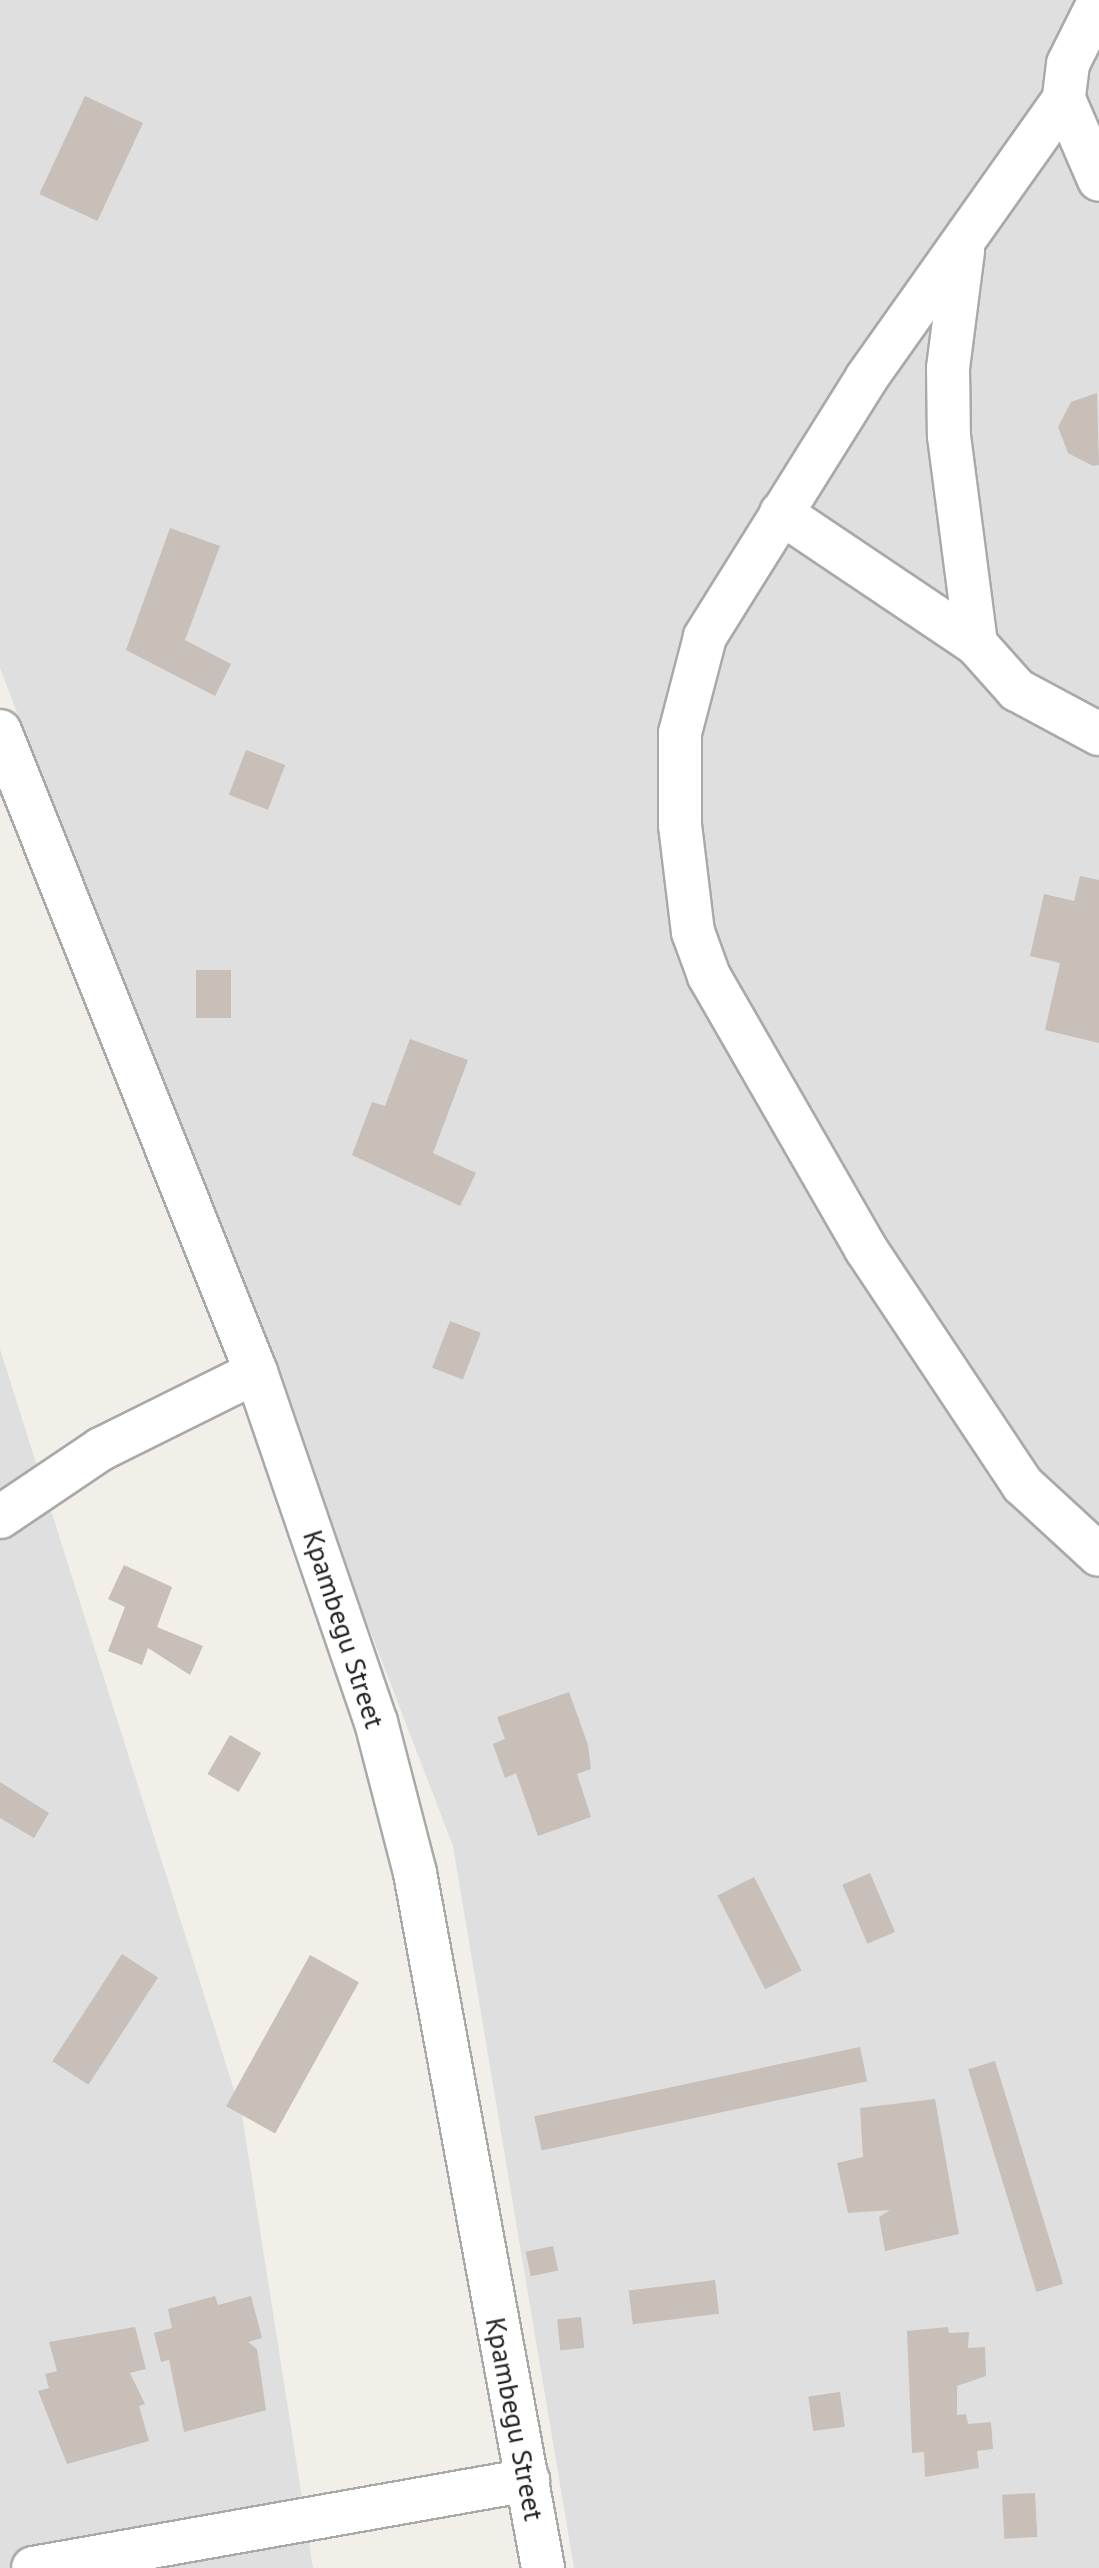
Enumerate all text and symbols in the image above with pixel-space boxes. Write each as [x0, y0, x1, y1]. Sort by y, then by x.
street label: Kpambegu Street [296, 1526, 392, 1732]
street label: Kpambegu Street [479, 2315, 551, 2523]

